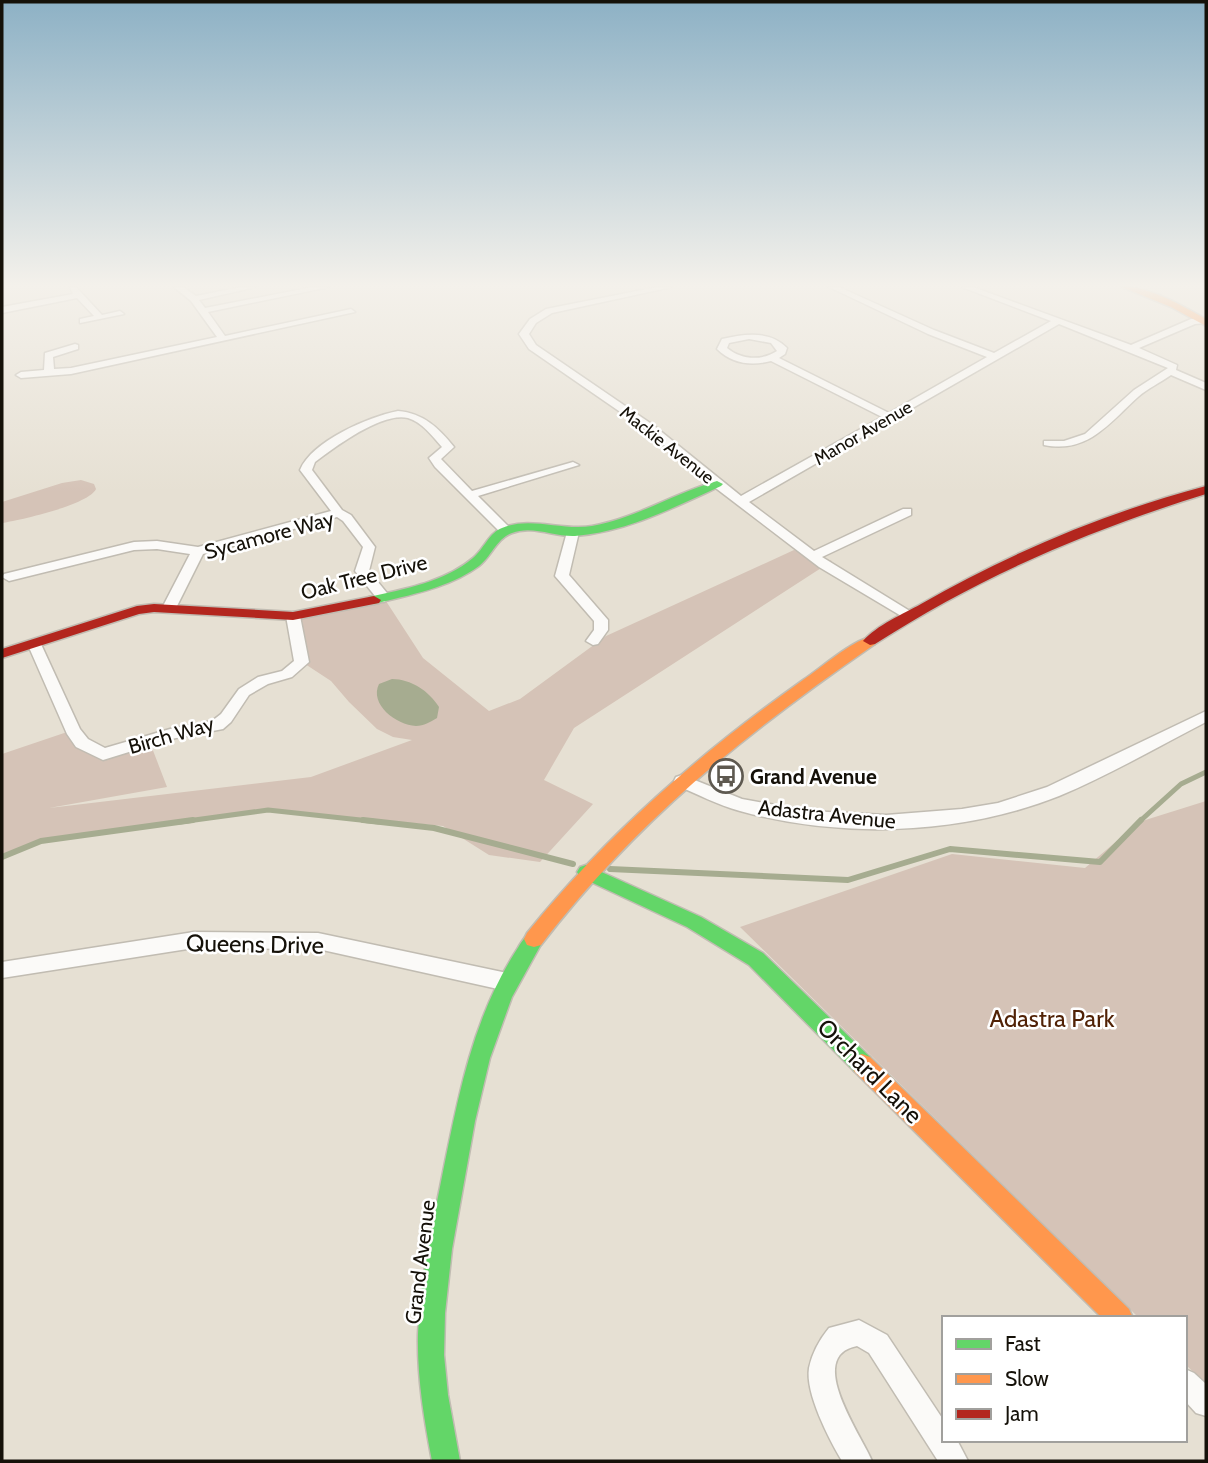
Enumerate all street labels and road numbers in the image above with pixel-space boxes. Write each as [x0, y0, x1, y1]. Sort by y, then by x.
street label: Manor Avenue [810, 396, 916, 470]
street label: Mackie Avenue [615, 401, 719, 489]
street label: Sycamore Way [202, 506, 337, 564]
street label: Oak Tree Drive [298, 549, 430, 605]
street label: Birch Way [125, 711, 217, 759]
street label: Adastra Avenue [757, 794, 897, 834]
street label: Queens Drive [186, 928, 324, 960]
street label: Orchard Lane [812, 1013, 928, 1129]
street label: Grand Avenue [400, 1198, 440, 1326]

